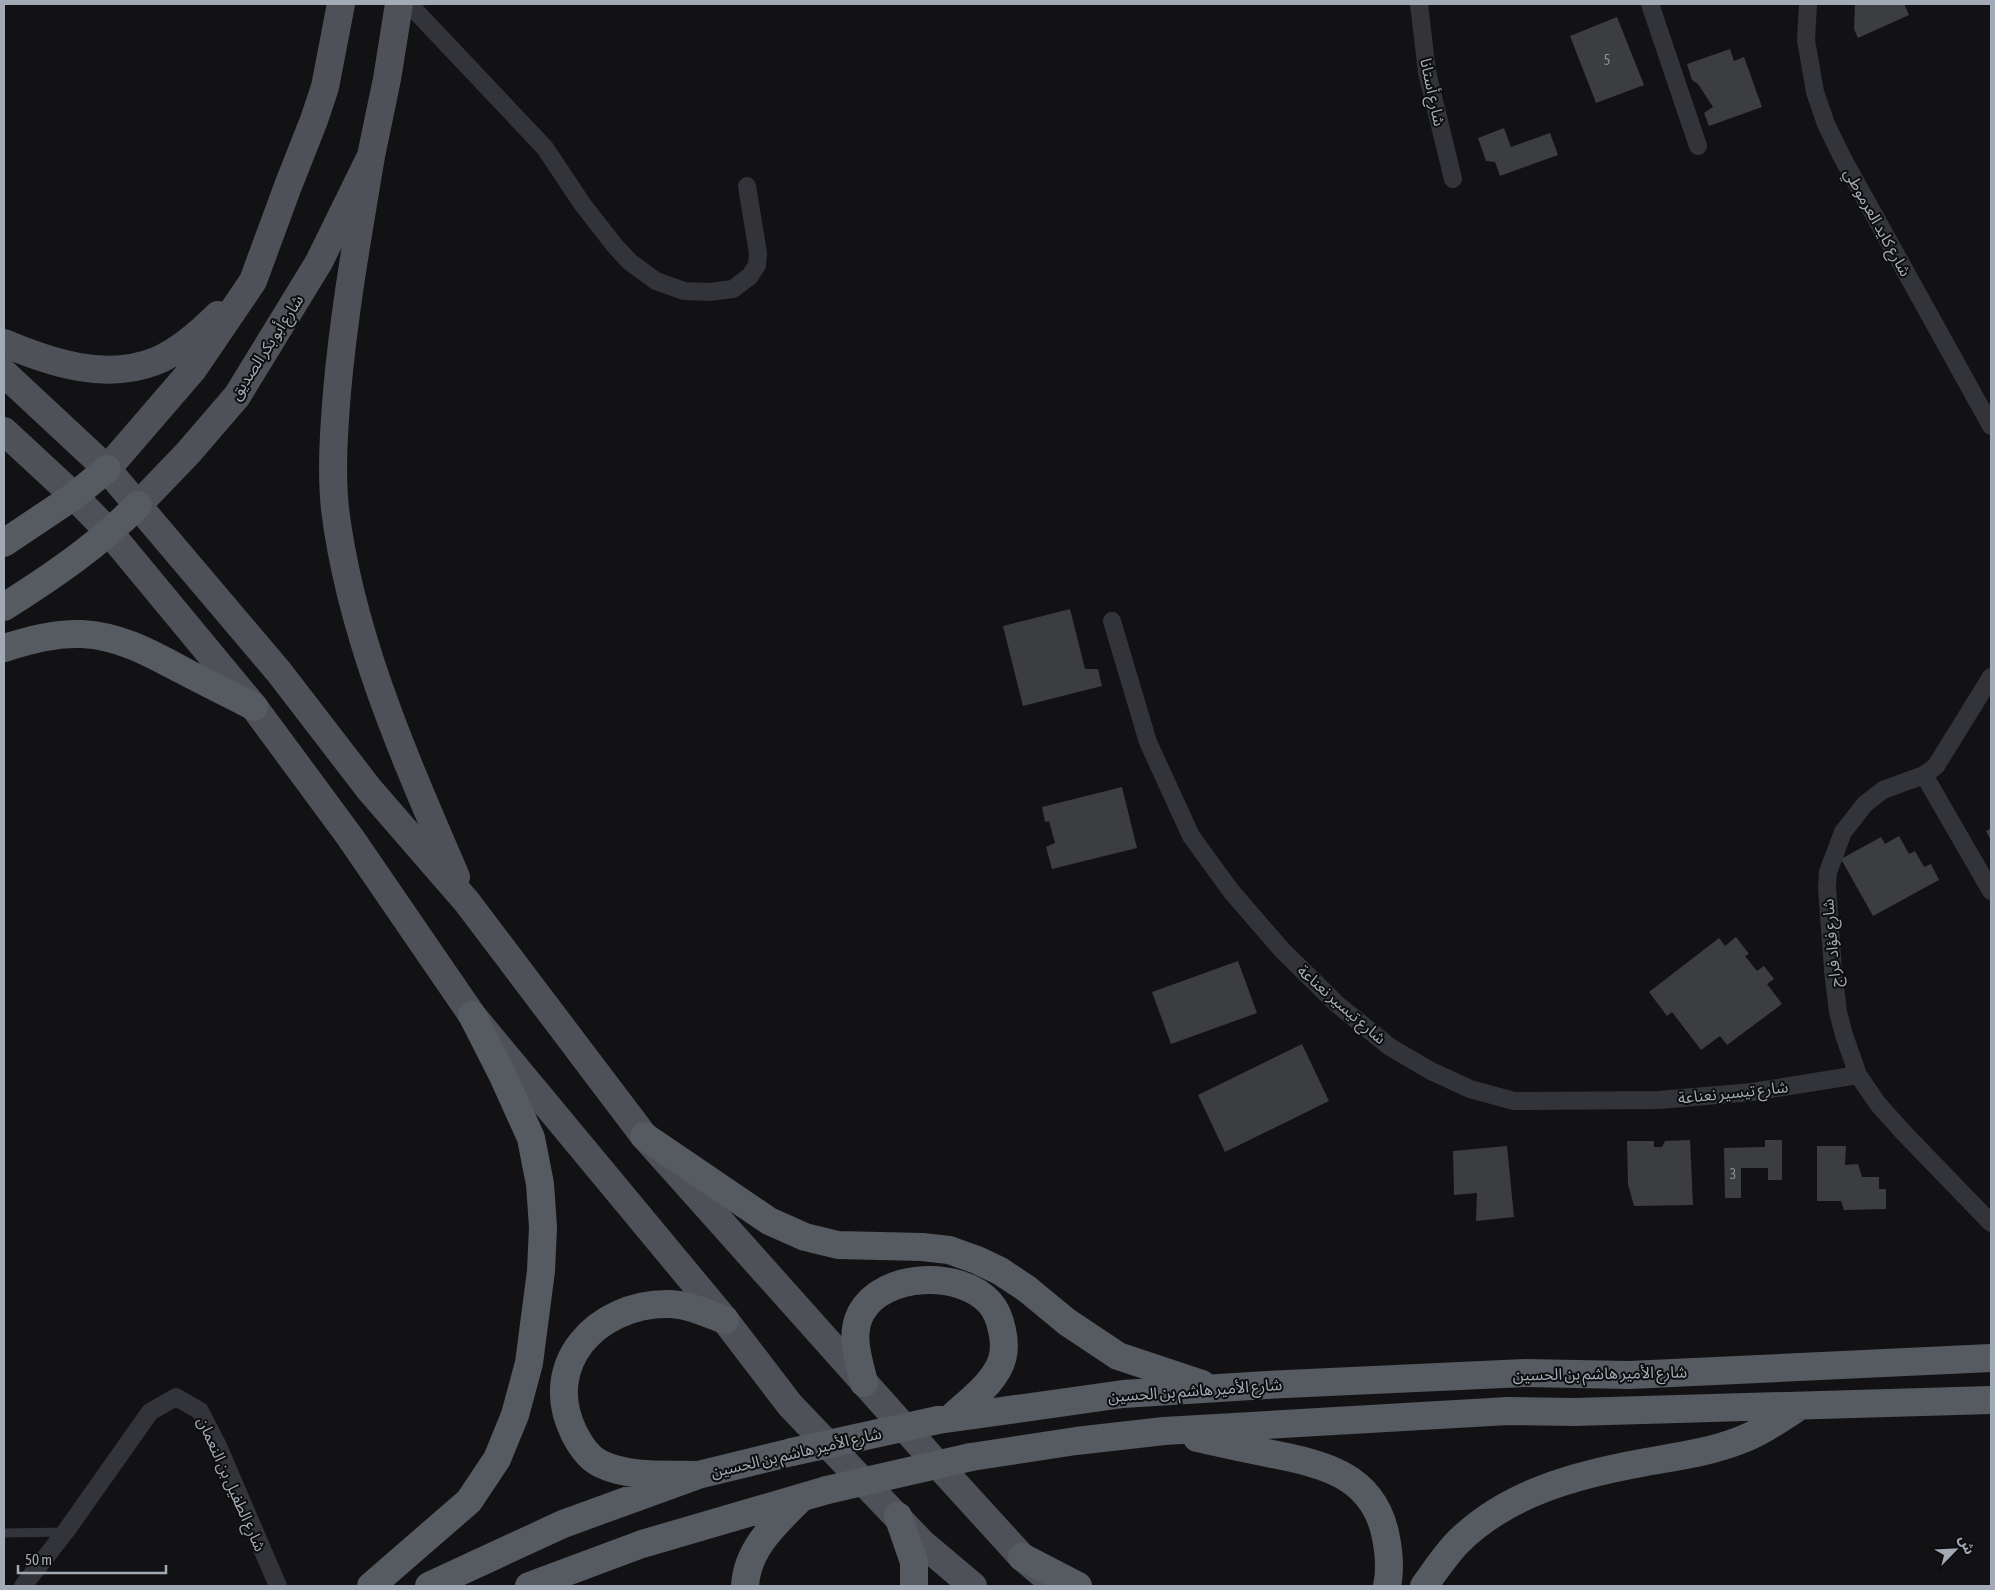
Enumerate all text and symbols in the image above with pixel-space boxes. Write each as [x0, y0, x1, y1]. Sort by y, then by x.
house number: 5 [1604, 52, 1610, 68]
street label: شارع أستانا [1413, 56, 1449, 129]
street label: شارع كايد العرموطي [1837, 165, 1915, 281]
street label: شارع أبو بكر الصديق [225, 291, 310, 405]
street label: شارع فؤاد فراج [1818, 898, 1848, 988]
street label: شارع تيسير نعناعة [1292, 961, 1390, 1050]
street label: شارع تيسير نعناعة [1677, 1077, 1789, 1111]
house number: 3 [1730, 1166, 1736, 1182]
street label: شارع الأمير هاشم بن الحسين [1513, 1362, 1687, 1388]
street label: شارع الأمير هاشم بن الحسين [1107, 1375, 1283, 1409]
street label: شارع الطفيل بن النعمان [191, 1414, 270, 1556]
street label: شارع الأمير هاشم بن الحسين [709, 1424, 884, 1484]
north arrow [1930, 1525, 1980, 1575]
text: ش [1956, 1533, 1978, 1557]
scale bar [18, 1542, 165, 1574]
text: 50 m [25, 1551, 52, 1568]

